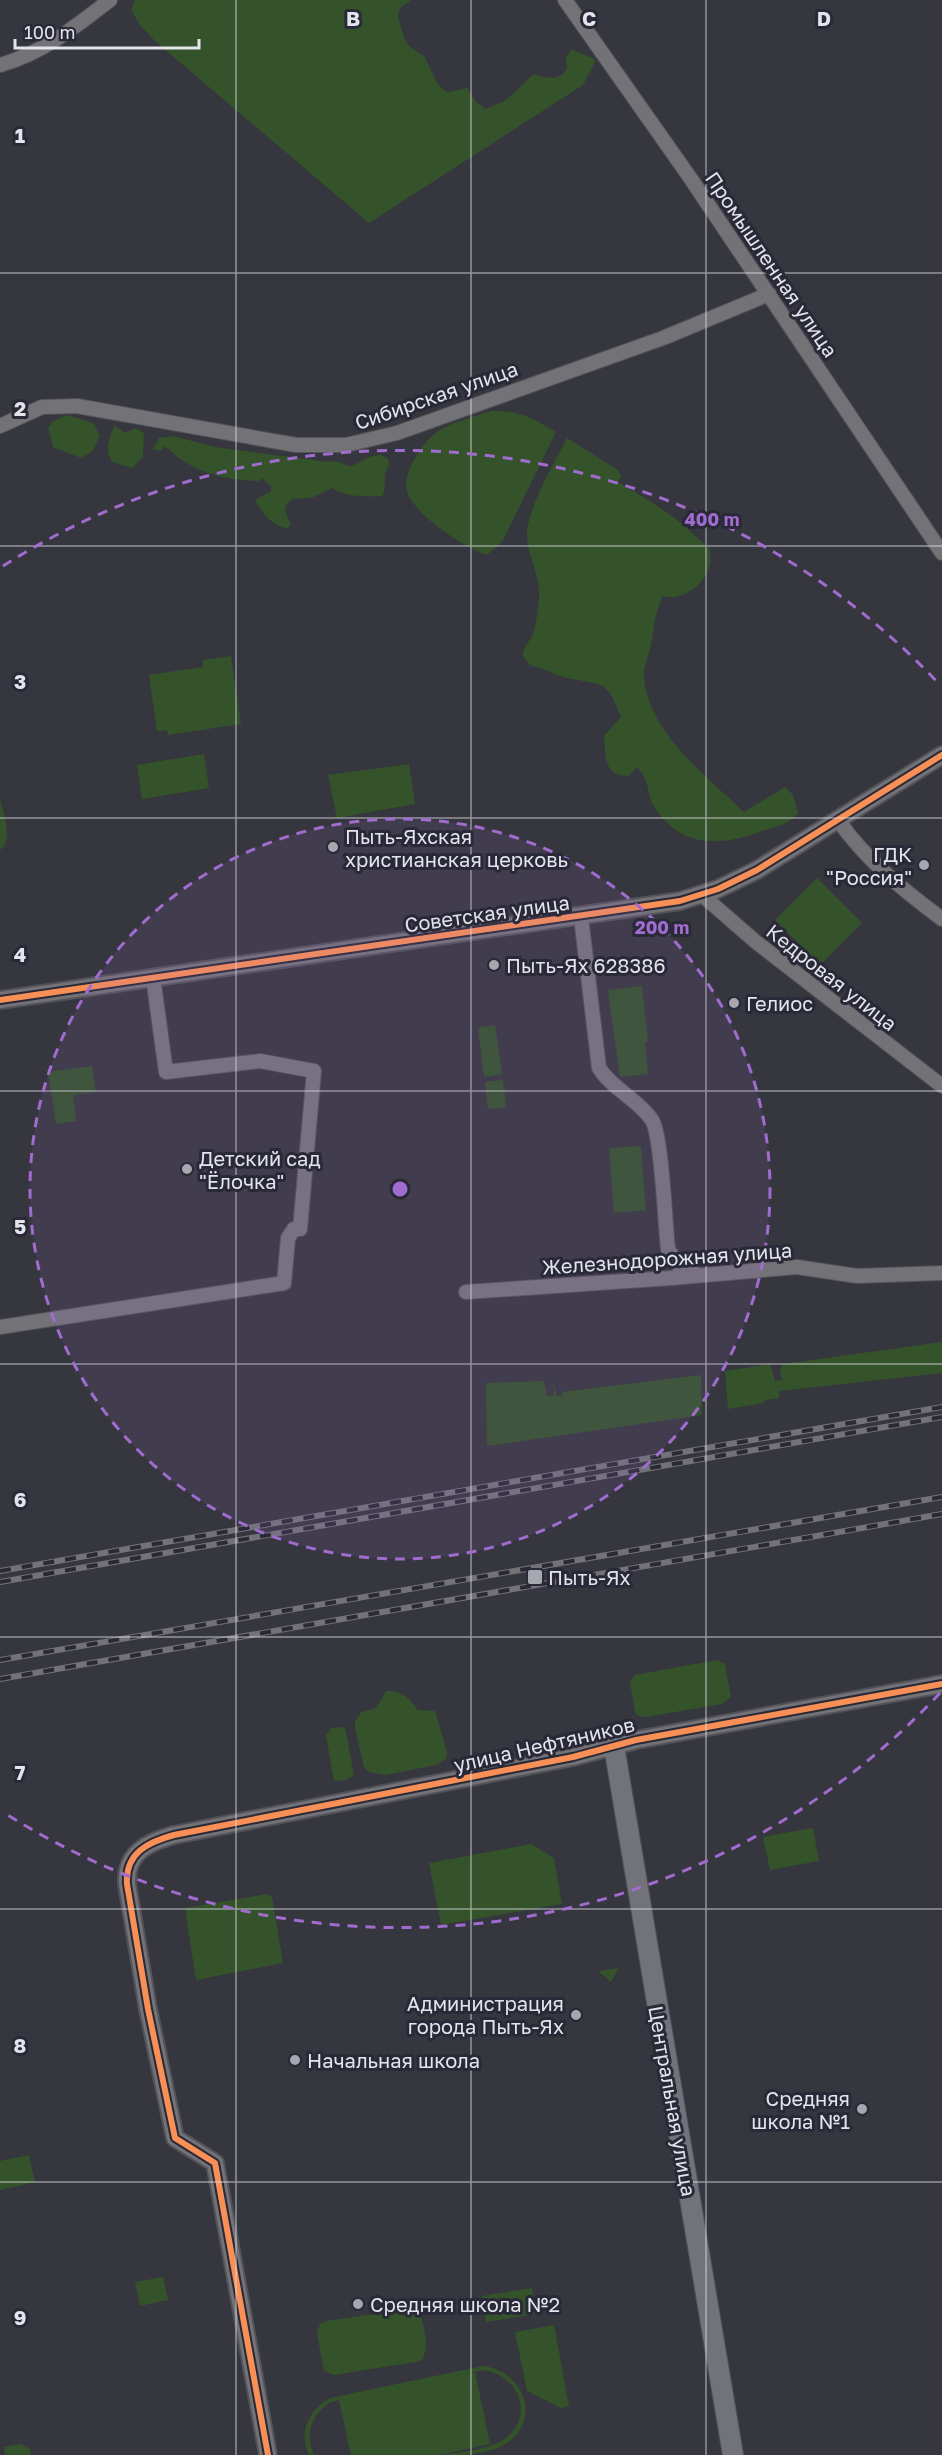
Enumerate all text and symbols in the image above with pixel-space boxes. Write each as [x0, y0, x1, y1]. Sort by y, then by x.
text: B [346, 6, 360, 30]
text: C [582, 6, 596, 30]
text: D [817, 6, 831, 30]
scale bar [15, 12, 200, 50]
text: 100 m [24, 21, 75, 43]
text: 1 [15, 123, 25, 147]
street label: Промышленная улица [701, 167, 843, 361]
street label: Сибирская улица [351, 356, 521, 434]
text: 2 [14, 396, 26, 420]
text: 400 m [685, 508, 739, 530]
text: 3 [14, 669, 26, 693]
place label: Пыть-Яхская христианская церковь [345, 824, 568, 871]
marker: Пыть-Яхская христианская церковь [326, 840, 340, 854]
place label: ГДК "Россия" [826, 842, 912, 889]
marker: ГДК "Россия" [917, 858, 931, 872]
street label: Советская улица [403, 890, 571, 936]
text: 200 m [635, 916, 689, 938]
street label: Кедровая улица [762, 919, 902, 1035]
text: 4 [14, 942, 26, 966]
place label: Пыть-Ях 628386 [506, 953, 666, 977]
marker: Пыть-Ях 628386 [487, 958, 501, 972]
place label: Гелиос [746, 991, 813, 1015]
marker: Гелиос [727, 996, 741, 1010]
place label: Детский сад "Ёлочка" [199, 1146, 321, 1193]
marker: Детский сад "Ёлочка" [180, 1162, 194, 1176]
centre of rings [390, 1179, 410, 1199]
text: 5 [14, 1214, 26, 1238]
street label: Железнодорожная улица [541, 1237, 793, 1279]
text: 6 [14, 1487, 26, 1511]
place label: Пыть-Ях [548, 1565, 631, 1589]
marker: Пыть-Ях [526, 1568, 544, 1586]
street label: улица Нефтяников [451, 1712, 637, 1776]
text: 7 [15, 1760, 26, 1784]
place label: Администрация города Пыть-Ях [407, 1991, 564, 2038]
street label: Центральная улица [644, 2004, 702, 2198]
marker: Администрация города Пыть-Ях [569, 2008, 583, 2022]
text: 8 [14, 2033, 26, 2057]
place label: Начальная школа [307, 2048, 480, 2072]
marker: Начальная школа [288, 2053, 302, 2067]
place label: Средняя школа №1 [751, 2086, 850, 2133]
marker: Средняя школа №1 [855, 2102, 869, 2116]
place label: Средняя школа №2 [370, 2292, 560, 2316]
marker: Средняя школа №2 [351, 2297, 365, 2311]
text: 9 [14, 2305, 26, 2329]

